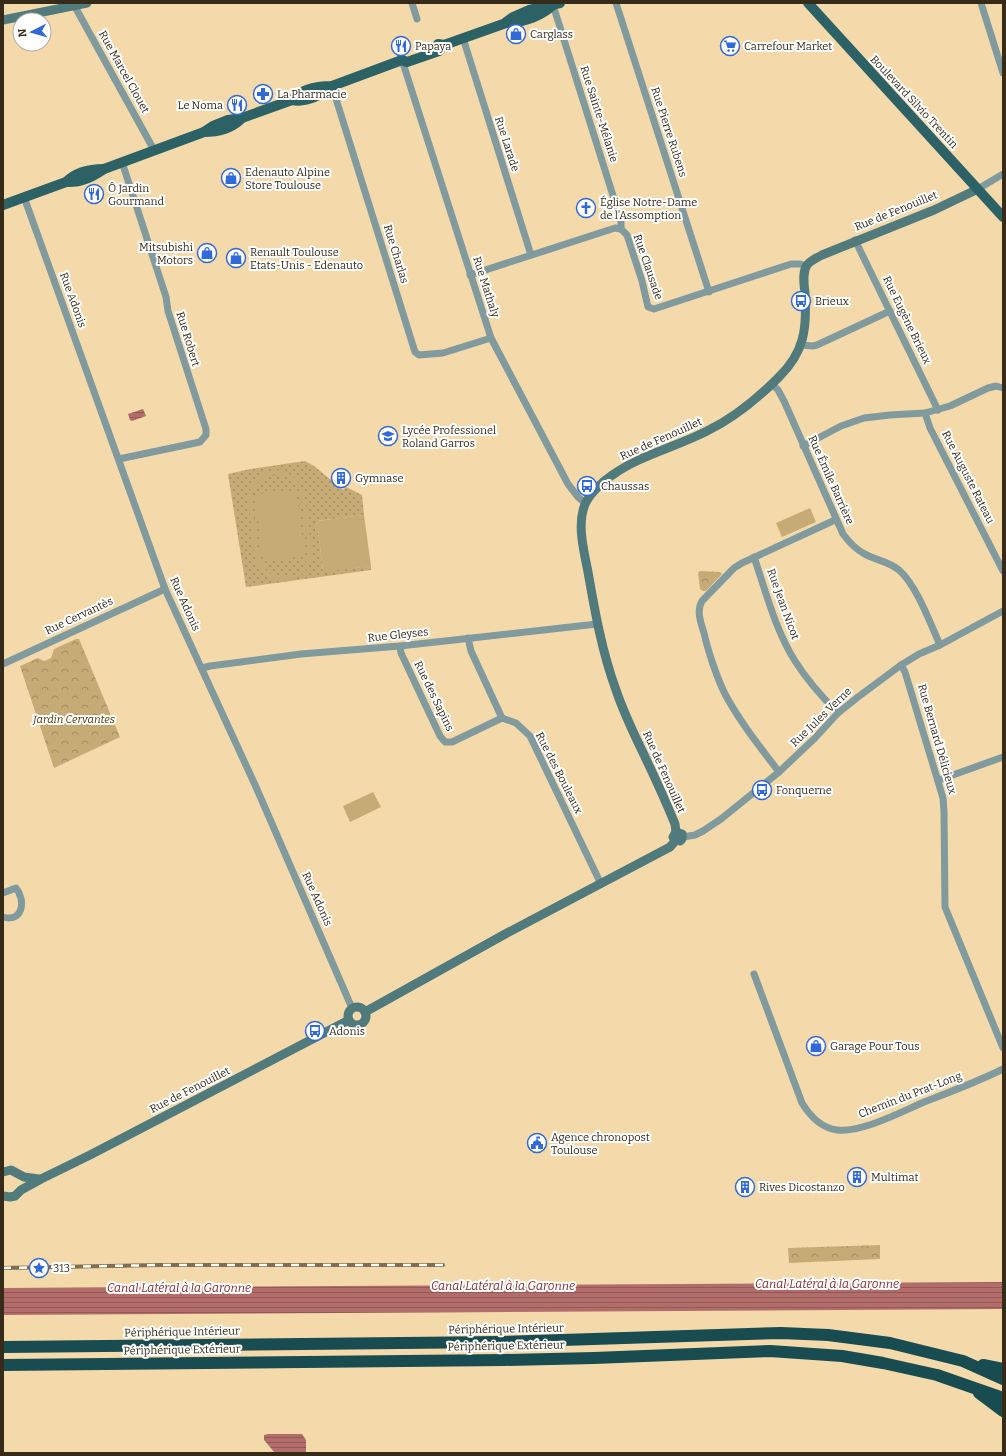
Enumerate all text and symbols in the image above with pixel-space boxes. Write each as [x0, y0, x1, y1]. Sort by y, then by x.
north arrow [12, 12, 52, 52]
shop icon: Carglass [505, 23, 527, 45]
text: N [16, 28, 29, 38]
place label: Carglass [530, 28, 573, 41]
street label: Rue Marcel Clouet [96, 29, 152, 116]
restaurant icon: Papaya [390, 35, 412, 57]
supermarket icon: Carrefour Market [719, 35, 741, 57]
place label: Papaya [415, 40, 451, 53]
place label: Carrefour Market [744, 40, 832, 53]
street label: Boulevard Silvio Trentin [868, 53, 960, 151]
street label: Rue Sainte-Mélanie [577, 64, 621, 164]
pharmacy icon: La Pharmacie [252, 83, 274, 105]
street label: Rue Pierre Rubens [648, 85, 690, 179]
place label: La Pharmacie [277, 88, 346, 101]
restaurant icon: Le Noma [226, 94, 248, 116]
place label: Le Noma [177, 99, 223, 112]
street label: Rue Larade [492, 115, 522, 173]
place label: Edenauto Alpine Store Toulouse [245, 166, 330, 192]
shop icon: Edenauto Alpine Store Toulouse [220, 167, 242, 189]
place label: Ô Jardin Gourmand [108, 181, 164, 208]
restaurant icon: Ô Jardin Gourmand [83, 183, 105, 205]
street label: Rue de Fenouillet [853, 188, 939, 234]
place label: Église Notre-Dame de l'Assomption [600, 195, 697, 222]
church icon: Église Notre-Dame de l'Assomption [575, 197, 597, 219]
street label: Rue Charlas [381, 223, 411, 285]
street label: Rue Clausade [631, 232, 665, 302]
place label: Mitsubishi Motors [139, 241, 194, 267]
shop icon: Mitsubishi Motors [196, 242, 218, 264]
place label: Renault Toulouse Etats-Unis - Edenauto [250, 246, 363, 272]
shop icon: Renault Toulouse Etats-Unis - Edenauto [225, 247, 247, 269]
street label: Rue Mathaly [470, 255, 502, 319]
street label: Rue Adonis [57, 271, 89, 329]
street label: Rue Eugène Brieux [880, 274, 934, 366]
bus stop icon: Brieux [790, 290, 812, 312]
place label: Brieux [815, 295, 849, 308]
street label: Rue Robert [174, 310, 203, 368]
street label: Rue de Fenouillet [618, 415, 704, 463]
place label: Lycée Professionel Roland Garros [402, 424, 496, 450]
school or university icon: Lycée Professionel Roland Garros [377, 425, 399, 447]
street label: Rue Auguste Rateau [939, 428, 997, 526]
street label: Rue Émile Barrière [806, 433, 857, 527]
building icon: Gymnase [330, 467, 352, 489]
place label: Gymnase [355, 472, 403, 485]
bus stop icon: Chaussas [576, 475, 598, 497]
place label: Chaussas [601, 480, 649, 493]
street label: Rue Jean Nicot [764, 567, 802, 641]
street label: Rue Adonis [167, 575, 203, 633]
street label: Rue Cervantès [43, 595, 115, 637]
street label: Rue Gleyses [367, 625, 429, 645]
street label: Rue des Sapins [411, 659, 457, 733]
street label: Rue Bernard Délicieux [915, 682, 959, 796]
street label: Rue Jules Verne [788, 685, 854, 749]
park label: Jardin Cervantes [32, 713, 115, 726]
street label: Rue de Fenouillet [640, 729, 688, 815]
street label: Rue des Bouleaux [533, 730, 585, 816]
bus stop icon: Fonquerne [751, 779, 773, 801]
place label: Fonquerne [776, 784, 832, 797]
street label: Rue Adonis [299, 870, 335, 928]
bus stop icon: Adonis [304, 1020, 326, 1042]
place label: Adonis [329, 1025, 365, 1038]
shop icon: Garage Pour Tous [805, 1035, 827, 1057]
place label: Garage Pour Tous [830, 1040, 920, 1053]
street label: Rue de Fenouillet [148, 1064, 232, 1116]
street label: Chemin du Prat-Long [857, 1069, 963, 1121]
place label: Agence chronopost Toulouse [551, 1131, 650, 1157]
public building icon: Agence chronopost Toulouse [526, 1132, 548, 1154]
building icon: Multimat [846, 1166, 868, 1188]
place label: Multimat [871, 1171, 919, 1184]
building icon: Rives Dicostanzo [734, 1176, 756, 1198]
place label: Rives Dicostanzo [759, 1181, 845, 1194]
place icon: 313 [28, 1257, 50, 1279]
place label: 313 [53, 1262, 70, 1275]
water label: Canal Latéral à la Garonne [755, 1277, 899, 1291]
water label: Canal Latéral à la Garonne [431, 1279, 575, 1293]
water label: Canal Latéral à la Garonne [107, 1281, 251, 1295]
street label: Périphérique Intérieur [448, 1321, 564, 1337]
street label: Périphérique Intérieur [124, 1324, 240, 1340]
street label: Périphérique Extérieur [447, 1338, 565, 1354]
street label: Périphérique Extérieur [123, 1342, 241, 1358]

